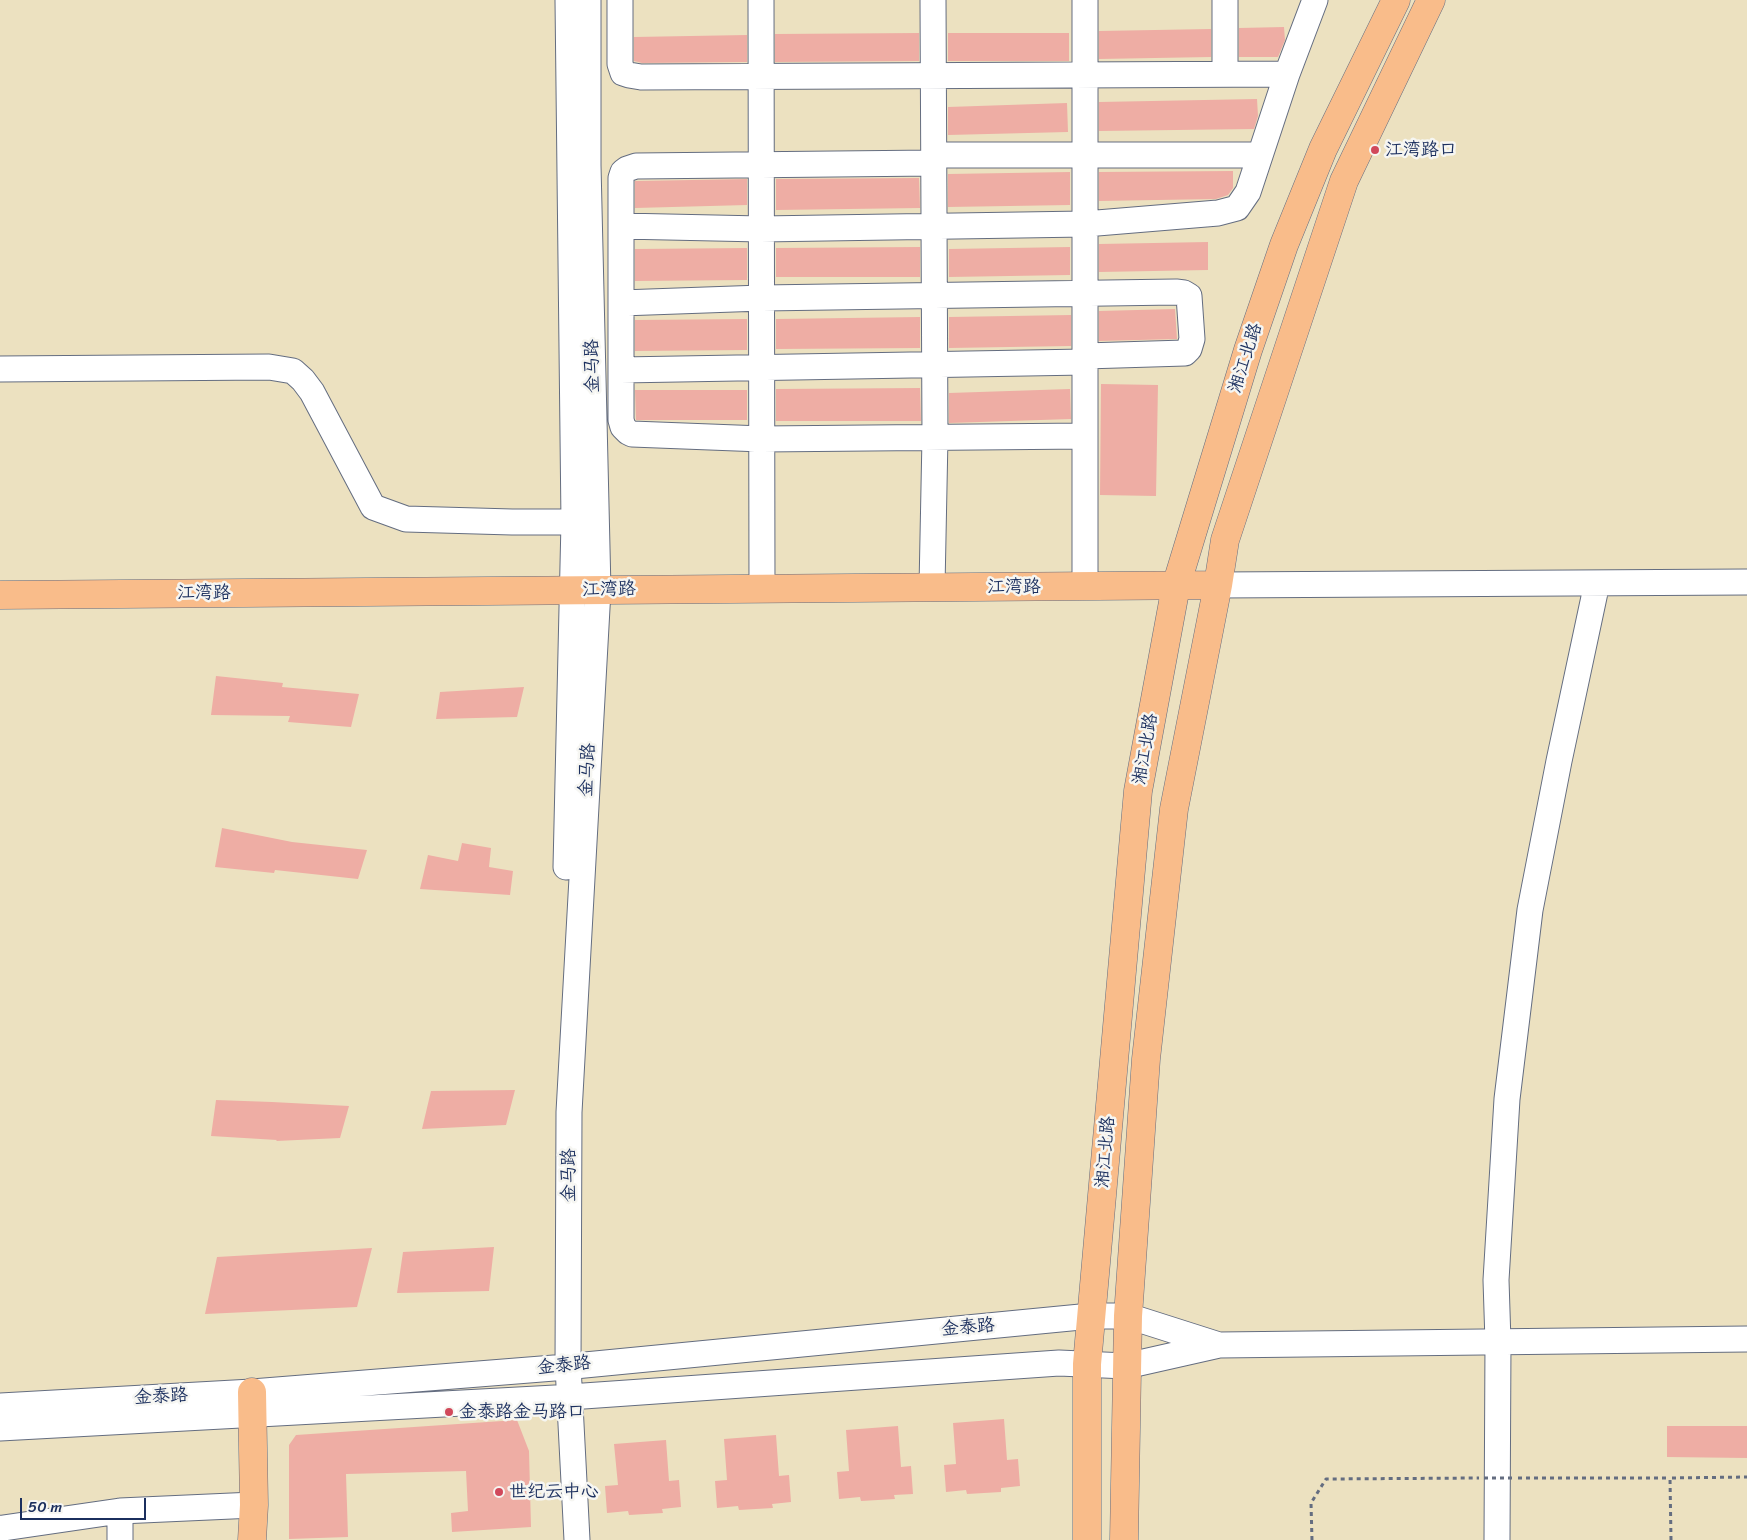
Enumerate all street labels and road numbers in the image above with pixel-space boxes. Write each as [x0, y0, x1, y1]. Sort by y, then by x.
street label: 湘江北路 [1225, 320, 1267, 396]
street label: 金马路 [582, 339, 604, 393]
street label: 江湾路 [987, 576, 1041, 598]
street label: 江湾路 [582, 579, 636, 601]
street label: 江湾路 [177, 582, 231, 604]
street label: 湘江北路 [1129, 712, 1163, 786]
street label: 金马路 [576, 742, 600, 798]
street label: 湘江北路 [1092, 1115, 1120, 1189]
street label: 金马路 [558, 1148, 580, 1202]
street label: 金泰路 [940, 1315, 996, 1341]
street label: 金泰路 [536, 1352, 592, 1380]
street label: 金泰路 [133, 1385, 189, 1409]

